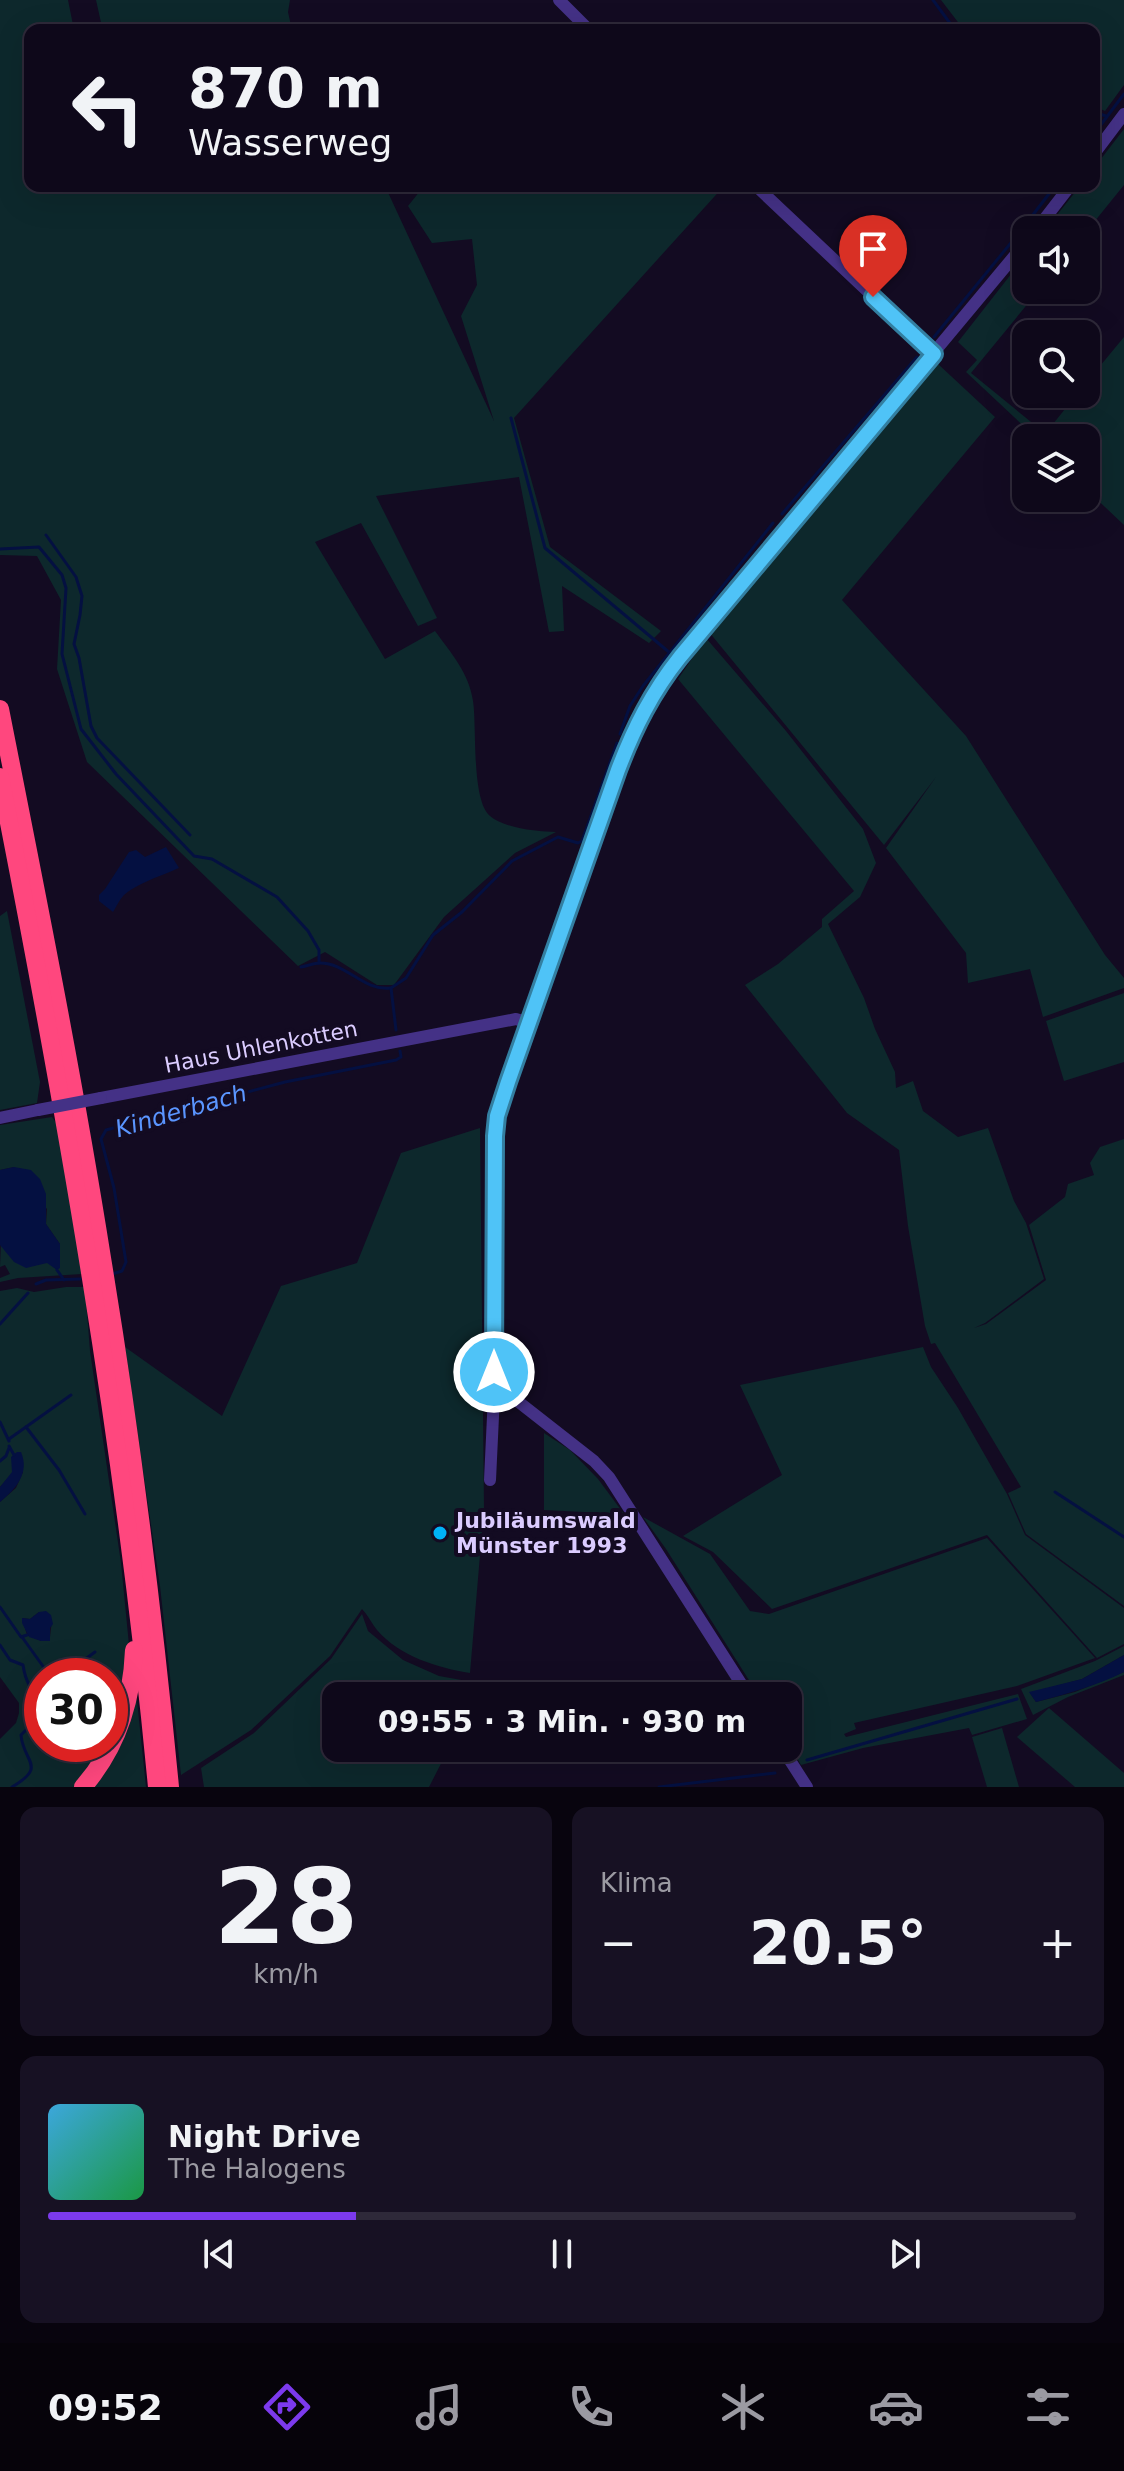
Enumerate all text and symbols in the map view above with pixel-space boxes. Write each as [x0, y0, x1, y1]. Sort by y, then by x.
text: 870 m [188, 55, 383, 120]
icon: left [56, 56, 160, 160]
text: Wasserweg [188, 122, 392, 163]
pin [839, 215, 907, 297]
map controls [1012, 216, 1100, 512]
button: sound [1012, 216, 1100, 304]
icon: arrive [851, 227, 895, 271]
button: search [1012, 320, 1100, 408]
button: layers [1012, 424, 1100, 512]
street label: Haus Uhlenkotten [162, 1016, 360, 1078]
water label: Kinderbach [112, 1079, 250, 1143]
position arrow [452, 1330, 536, 1414]
place label: Jubiläumswald Münster 1993 [454, 1508, 636, 1558]
marker: Jubiläumswald Münster 1993 [431, 1524, 449, 1542]
speed limit sign: 30 [24, 1658, 128, 1762]
text: 09:55 · 3 Min. · 930 m [378, 1704, 746, 1739]
text: 28 [214, 1846, 358, 1968]
text: Klima [600, 1868, 673, 1898]
text: 20.5° [749, 1908, 927, 1978]
text: − [600, 1917, 637, 1968]
text: + [1039, 1917, 1076, 1968]
text: km/h [253, 1959, 319, 1989]
text: Night Drive [168, 2119, 361, 2154]
text: The Halogens [168, 2154, 346, 2184]
icon: previous [197, 2232, 241, 2276]
icon: pause [540, 2232, 584, 2276]
icon: next [883, 2232, 927, 2276]
icon: directions [259, 2379, 315, 2435]
icon: music [411, 2379, 467, 2435]
icon: phone [563, 2379, 619, 2435]
icon: climate [715, 2379, 771, 2435]
icon: car [868, 2379, 924, 2435]
icon: filters [1020, 2379, 1076, 2435]
text: 09:52 [48, 2387, 163, 2428]

